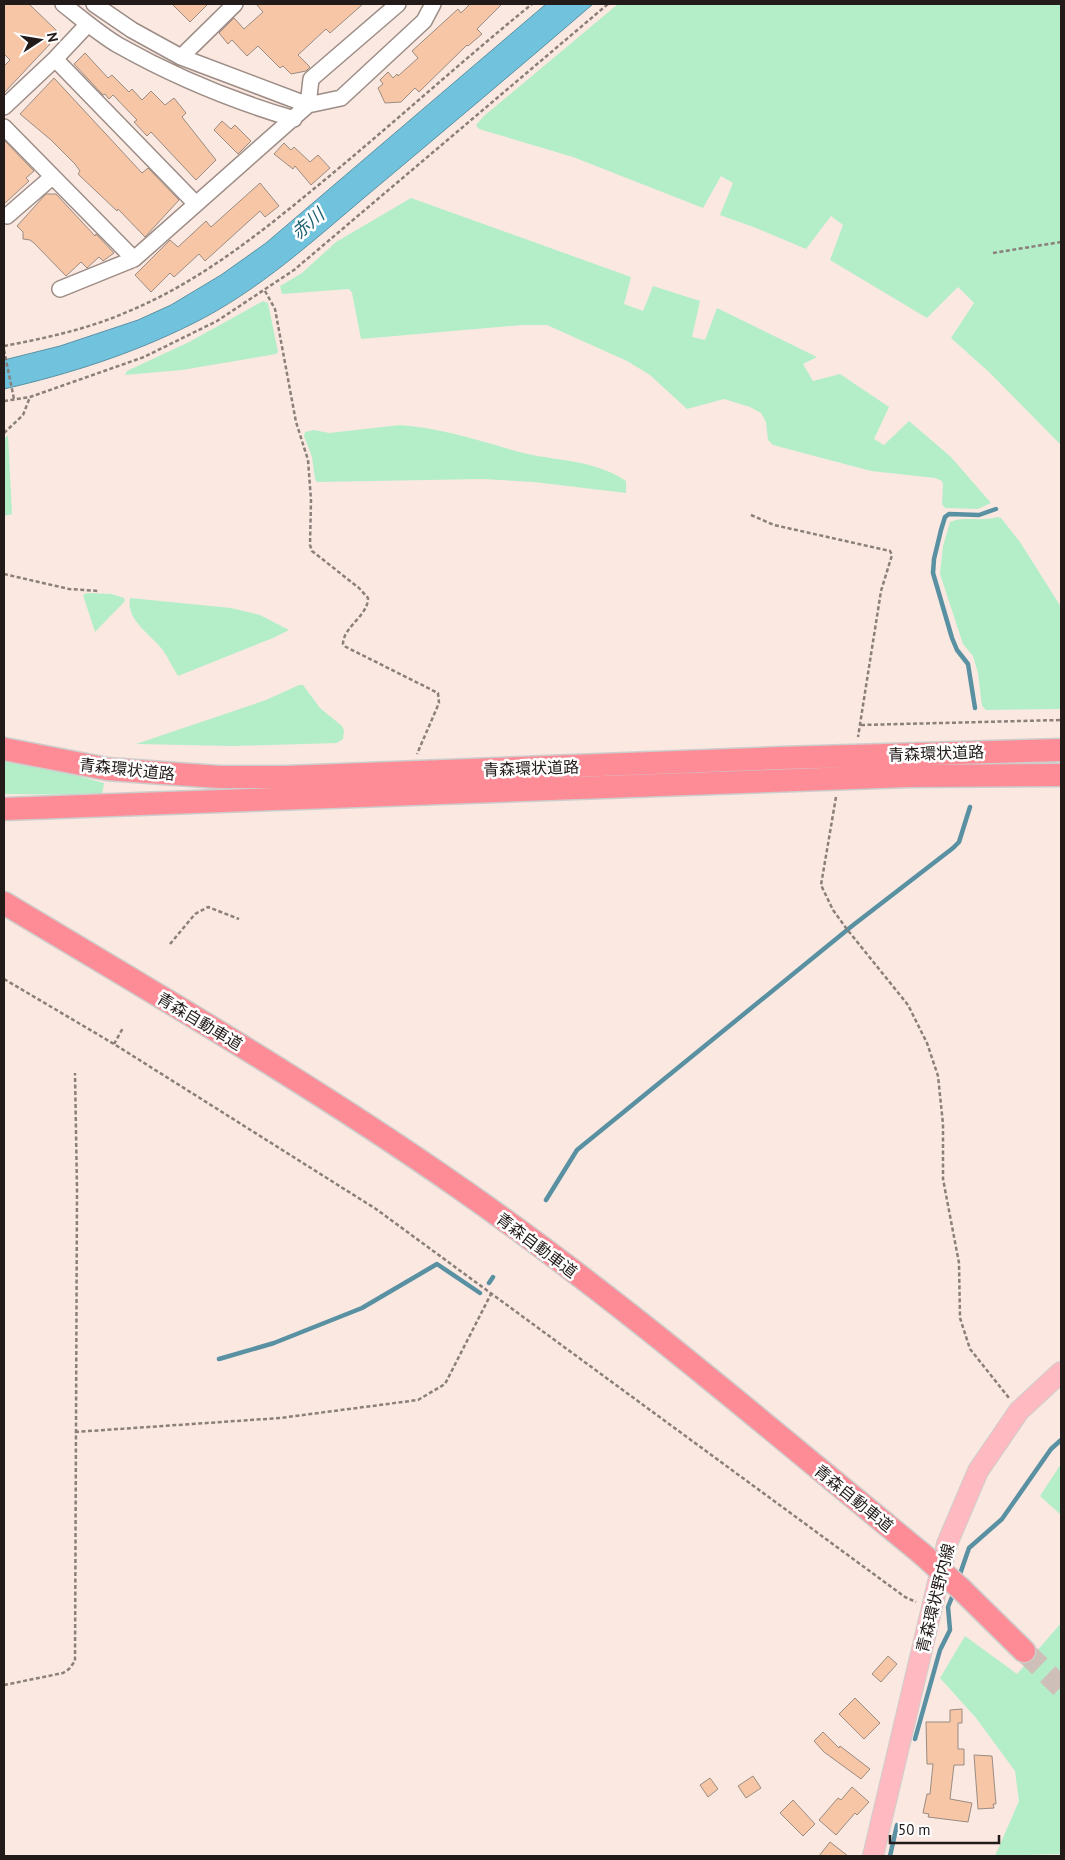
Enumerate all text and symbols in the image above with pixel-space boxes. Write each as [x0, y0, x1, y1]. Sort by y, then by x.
north arrow [15, 15, 65, 65]
text: N [43, 31, 62, 44]
water label: 赤川 [286, 202, 330, 244]
street label: 青森環状道路 [888, 741, 984, 765]
street label: 青森環状道路 [78, 754, 176, 784]
street label: 青森環状道路 [483, 756, 579, 780]
street label: 青森自動車道 [154, 988, 246, 1054]
street label: 青森自動車道 [493, 1208, 581, 1282]
street label: 青森自動車道 [810, 1460, 898, 1536]
street label: 青森環状野内線 [912, 1541, 958, 1655]
scale bar [890, 1812, 999, 1844]
text: 50 m [898, 1820, 931, 1839]

